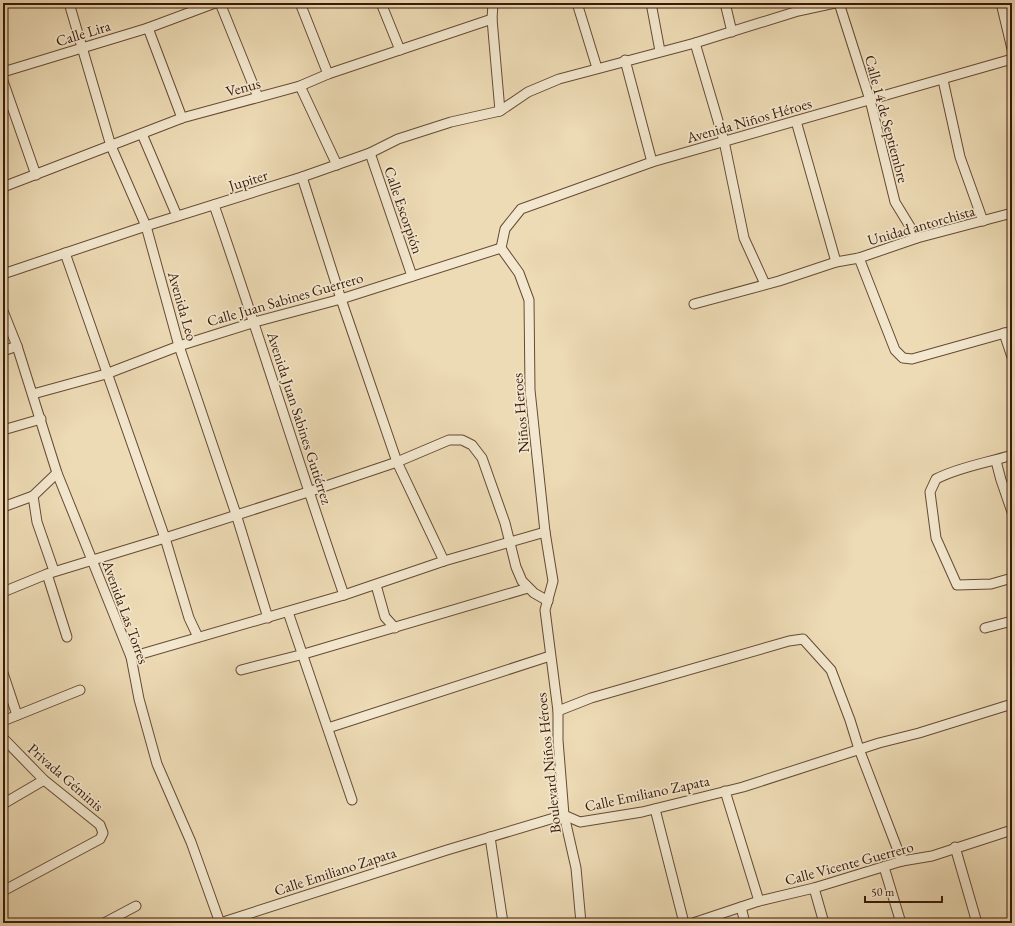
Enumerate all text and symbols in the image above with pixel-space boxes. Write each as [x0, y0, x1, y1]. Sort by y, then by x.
street label: Calle Lira [53, 16, 113, 50]
street label: Calle 14 de Septiembre [861, 53, 913, 185]
street label: Venus [224, 73, 263, 101]
street label: Avenida Niños Héroes [683, 93, 814, 147]
street label: Calle Escorpión [380, 164, 428, 256]
street label: Jupiter [224, 165, 270, 196]
street label: Unidad antorchista [865, 201, 977, 249]
street label: Avenida Leo [164, 268, 202, 343]
street label: Calle Juan Sabines Guerrero [205, 268, 365, 330]
street label: Avenida Juan Sabines Gutiérrez [263, 328, 337, 507]
street label: Niños Heroes [507, 372, 533, 454]
street label: Avenida Las Torres [98, 557, 154, 666]
street label: Boulevard Niños Héroes [531, 692, 565, 834]
street label: Privada Géminis [24, 739, 108, 815]
street label: Calle Emiliano Zapata [583, 770, 711, 816]
street label: Calle Vicente Guerrero [783, 837, 915, 889]
street label: Calle Emiliano Zapata [272, 842, 398, 900]
scale bar [865, 878, 942, 904]
text: 50 m [871, 884, 895, 900]

